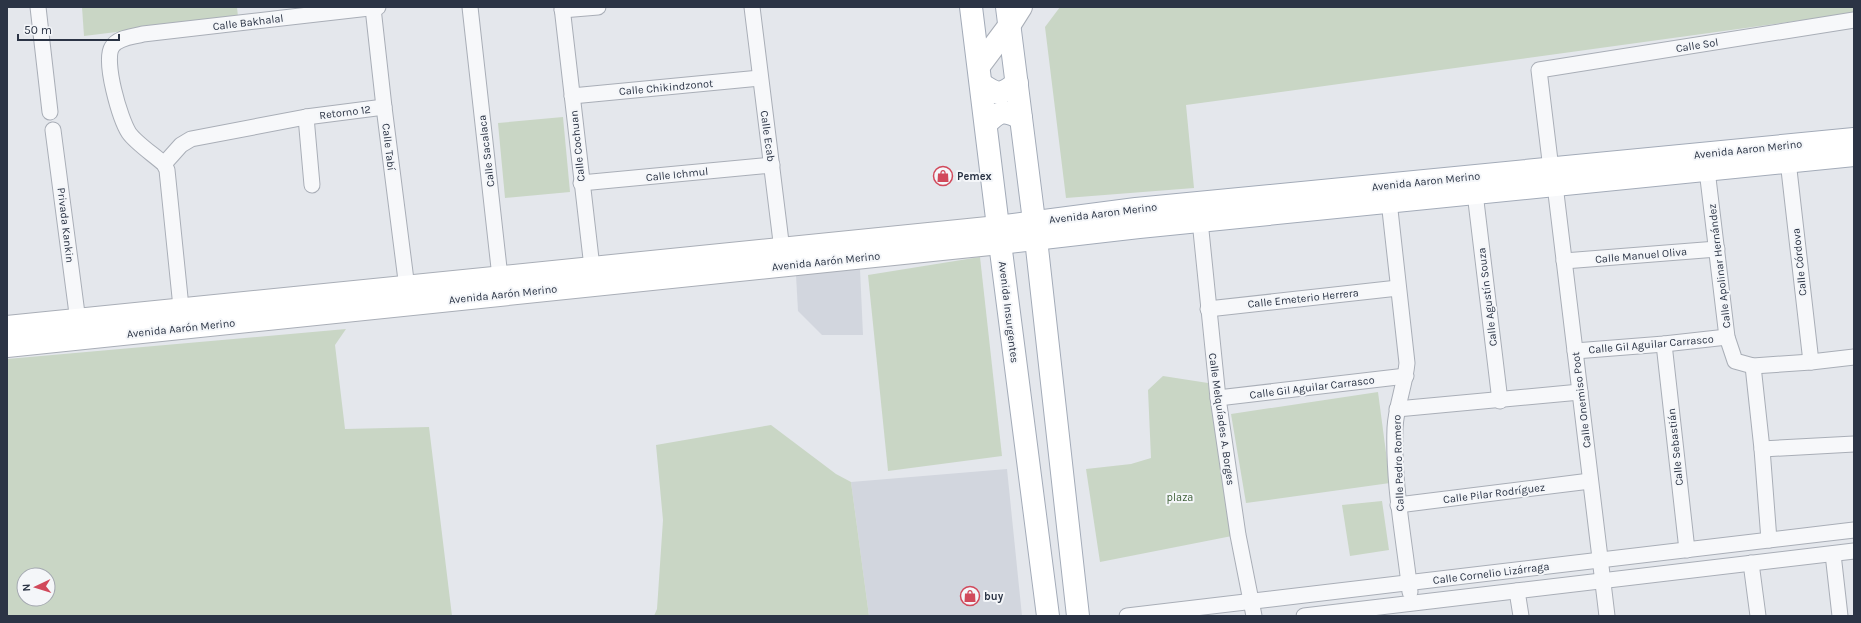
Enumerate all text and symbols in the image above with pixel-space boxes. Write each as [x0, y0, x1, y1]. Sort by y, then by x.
street label: Calle Bakhalal [212, 12, 284, 33]
scale bar [18, 16, 119, 42]
text: 50 m [24, 23, 52, 37]
street label: Calle Sol [1675, 36, 1719, 55]
street label: Calle Chikindzonot [618, 77, 714, 98]
street label: Retorno 12 [319, 103, 372, 122]
street label: Calle Cochuan [567, 110, 588, 182]
street label: Calle Ecab [757, 110, 778, 163]
street label: Calle Sacalaca [476, 114, 497, 188]
street label: Calle Tabí [379, 123, 398, 172]
street label: Avenida Aaron Merino [1693, 137, 1803, 162]
street label: Calle Ichmul [645, 165, 709, 184]
shop icon: Pemex [932, 165, 954, 187]
street label: Avenida Aaron Merino [1371, 169, 1481, 194]
place label: Pemex [957, 170, 992, 183]
street label: Privada Kankin [54, 187, 77, 263]
street label: Avenida Aaron Merino [1048, 200, 1158, 227]
street label: Calle Apolinar Hernández [1705, 203, 1734, 329]
street label: Calle Córdova [1789, 227, 1810, 296]
street label: Calle Manuel Oliva [1595, 245, 1688, 266]
street label: Calle Agustín Souza [1475, 247, 1500, 347]
street label: Avenida Aarón Merino [771, 249, 881, 274]
street label: Avenida Insurgentes [996, 260, 1021, 364]
street label: Avenida Aarón Merino [448, 282, 558, 307]
street label: Calle Emeterio Herrera [1247, 286, 1359, 311]
street label: Avenida Aarón Merino [126, 316, 236, 341]
street label: Calle Gil Aguilar Carrasco [1588, 333, 1714, 356]
street label: Calle Onemiso Poot [1569, 351, 1594, 449]
street label: Calle Melquíades A. Borges [1206, 352, 1237, 486]
street label: Calle Gil Aguilar Carrasco [1249, 373, 1375, 402]
street label: Calle Sebastián [1665, 407, 1686, 486]
street label: Calle Pedro Romero [1390, 414, 1407, 512]
street label: Calle Pilar Rodríguez [1442, 481, 1546, 506]
park label: plaza [1167, 491, 1193, 504]
street label: Calle Cornelio Lizárraga [1432, 560, 1550, 587]
north arrow [16, 567, 56, 607]
text: N [20, 583, 33, 592]
shop icon: buy [959, 585, 981, 607]
place label: buy [984, 590, 1004, 603]

